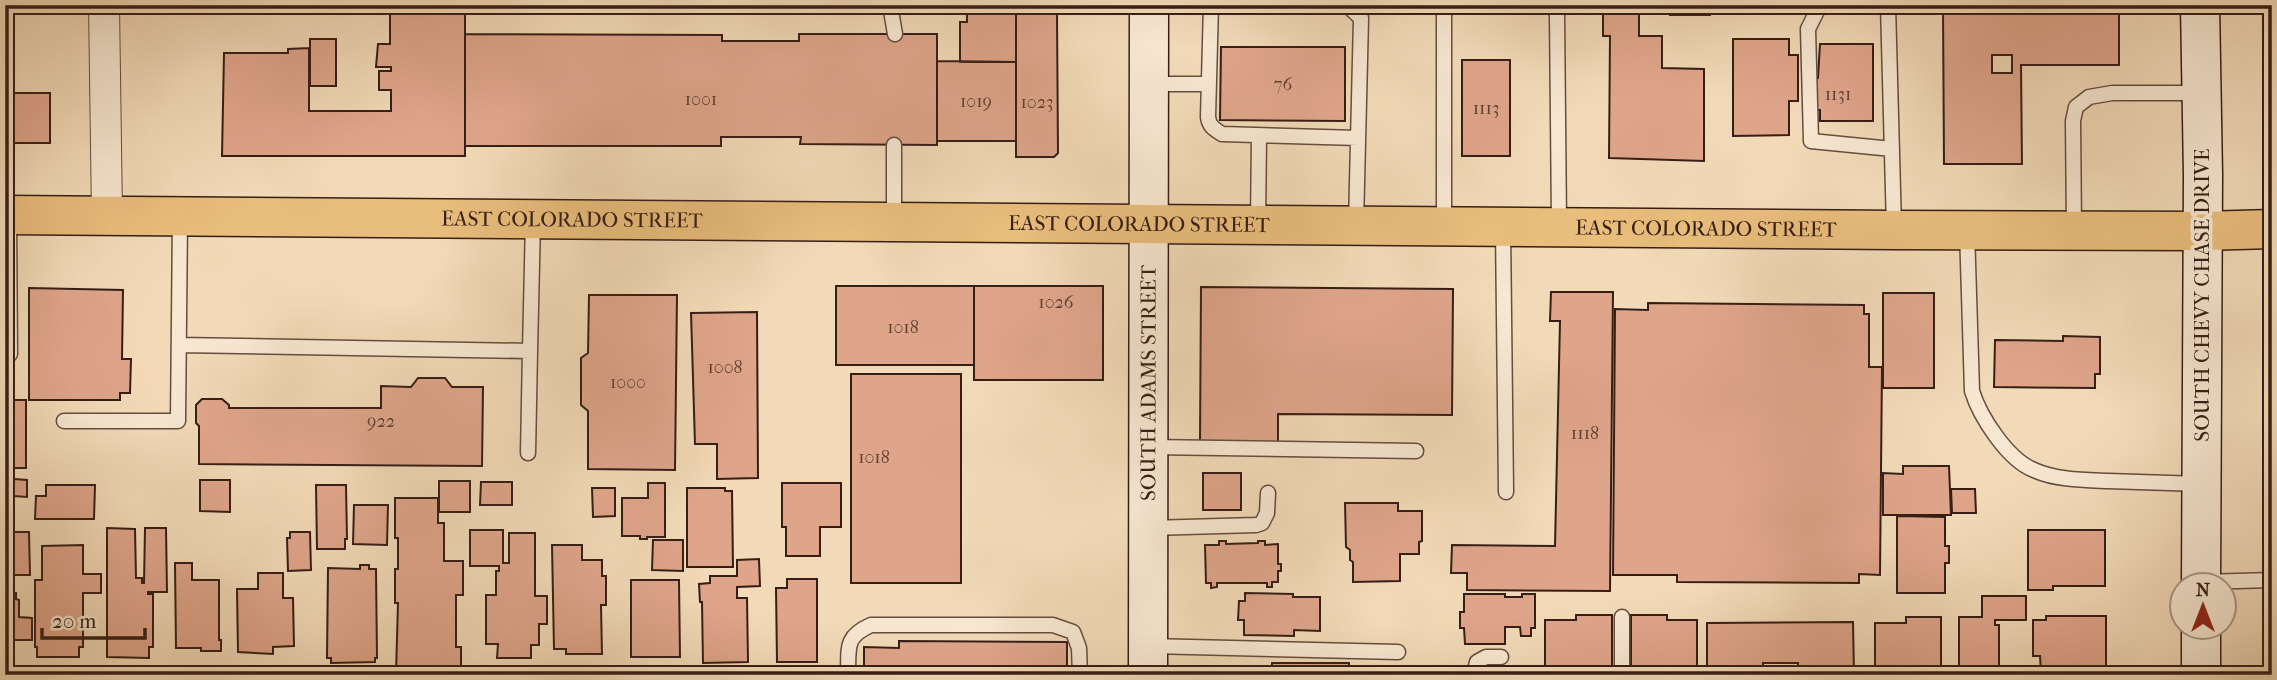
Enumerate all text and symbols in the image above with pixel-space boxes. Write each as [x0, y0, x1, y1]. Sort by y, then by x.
house number: 76 [1274, 74, 1292, 95]
house number: 1131 [1825, 84, 1851, 105]
house number: 1001 [685, 89, 717, 110]
house number: 1019 [960, 91, 992, 112]
house number: 1023 [1021, 92, 1053, 113]
house number: 1113 [1473, 98, 1499, 119]
street label: SOUTH CHEVY CHASE DRIVE [2190, 148, 2214, 442]
street label: EAST COLORADO STREET [441, 206, 704, 233]
street label: EAST COLORADO STREET [1008, 211, 1271, 237]
street label: EAST COLORADO STREET [1575, 215, 1838, 242]
street label: SOUTH ADAMS STREET [1136, 264, 1161, 501]
house number: 1026 [1038, 292, 1074, 313]
house number: 1018 [887, 317, 919, 338]
house number: 1008 [707, 357, 743, 378]
house number: 1000 [610, 372, 646, 393]
house number: 922 [367, 411, 395, 432]
house number: 1118 [1571, 423, 1599, 444]
house number: 1018 [858, 447, 890, 468]
north arrow [2168, 572, 2238, 642]
text: N [2196, 579, 2211, 601]
scale bar [42, 596, 145, 640]
text: 20 m [52, 609, 97, 633]

